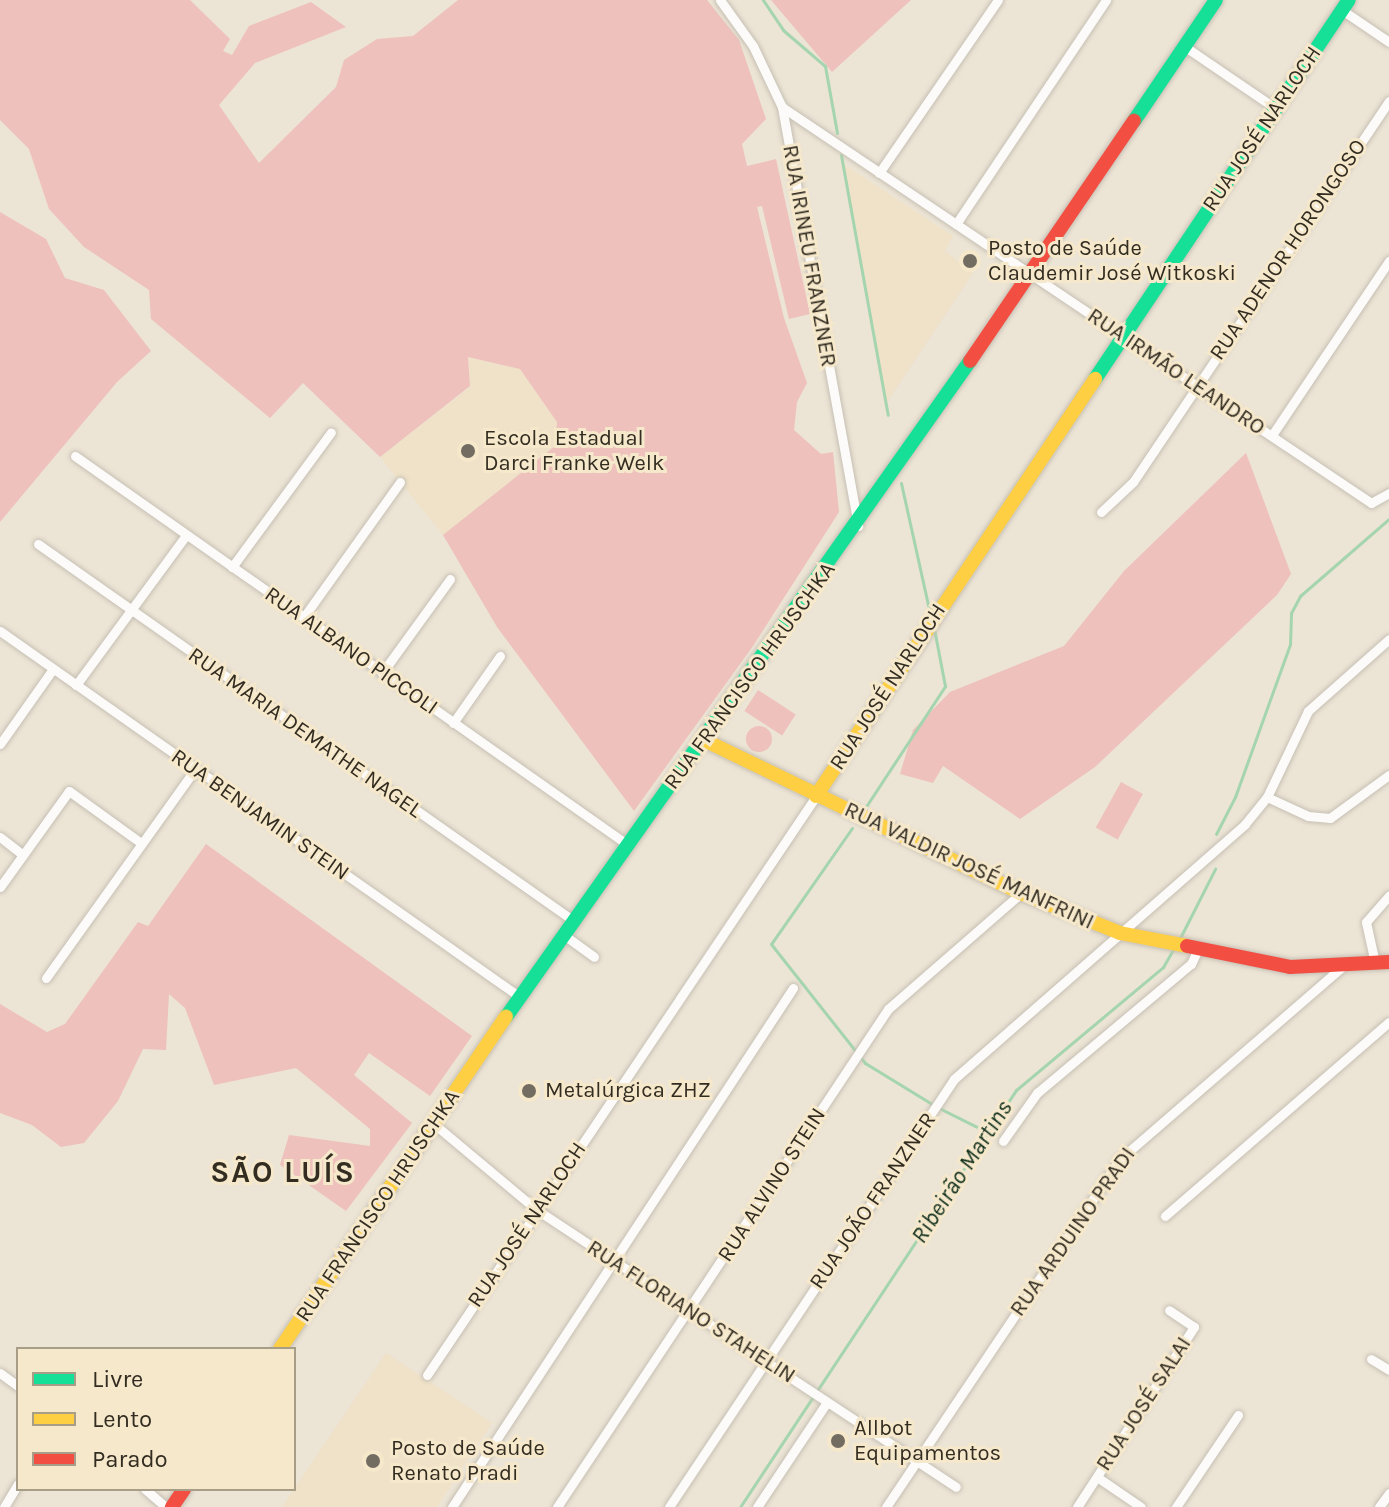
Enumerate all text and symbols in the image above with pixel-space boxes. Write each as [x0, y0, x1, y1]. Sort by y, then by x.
street label: RUA JOSÉ NARLOCH [1197, 41, 1327, 217]
street label: RUA ADENOR HORONGOSO [1204, 135, 1372, 365]
street label: RUA IRINEU FRANZNER [776, 143, 842, 369]
place label: Posto de Saúde Claudemir José Witkoski [988, 235, 1236, 286]
marker: Posto de Saúde Claudemir José Witkoski [959, 250, 981, 272]
street label: RUA IRMÃO LEANDRO [1082, 303, 1270, 441]
place label: Escola Estadual Darci Franke Welk [484, 425, 664, 476]
marker: Escola Estadual Darci Franke Welk [459, 442, 477, 460]
street label: RUA FRANCISCO HRUSCHKA [659, 557, 841, 795]
street label: RUA ALBANO PICCOLI [259, 581, 443, 721]
street label: RUA JOSÉ NARLOCH [824, 599, 952, 775]
street label: RUA MARIA DEMATHE NAGEL [183, 642, 427, 824]
street label: RUA BENJAMIN STEIN [166, 744, 354, 886]
street label: RUA VALDIR JOSÉ MANFRINI [840, 796, 1098, 936]
place label: Metalúrgica ZHZ [545, 1078, 711, 1104]
marker: Metalúrgica ZHZ [520, 1082, 538, 1100]
street label: RUA FRANCISCO HRUSCHKA [290, 1085, 466, 1327]
water label: Ribeirão Martins [905, 1095, 1019, 1249]
street label: RUA ALVINO STEIN [712, 1103, 832, 1267]
street label: RUA JOÃO FRANZNER [804, 1108, 942, 1294]
street label: RUA JOSÉ NARLOCH [462, 1137, 592, 1313]
street label: RUA ARDUINO PRADI [1005, 1142, 1141, 1322]
district label: SÃO LUÍS [210, 1154, 356, 1190]
street label: RUA FLORIANO STAHELIN [582, 1235, 800, 1389]
street label: RUA JOSÉ SALAI [1091, 1332, 1197, 1476]
legend [16, 1347, 296, 1491]
text: Livre [92, 1365, 143, 1393]
text: Lento [92, 1405, 152, 1433]
place label: Allbot Equipamentos [854, 1415, 1001, 1466]
marker: Allbot Equipamentos [829, 1432, 847, 1450]
place label: Posto de Saúde Renato Pradi [391, 1435, 545, 1486]
text: Parado [92, 1445, 168, 1473]
marker: Posto de Saúde Renato Pradi [362, 1450, 384, 1472]

